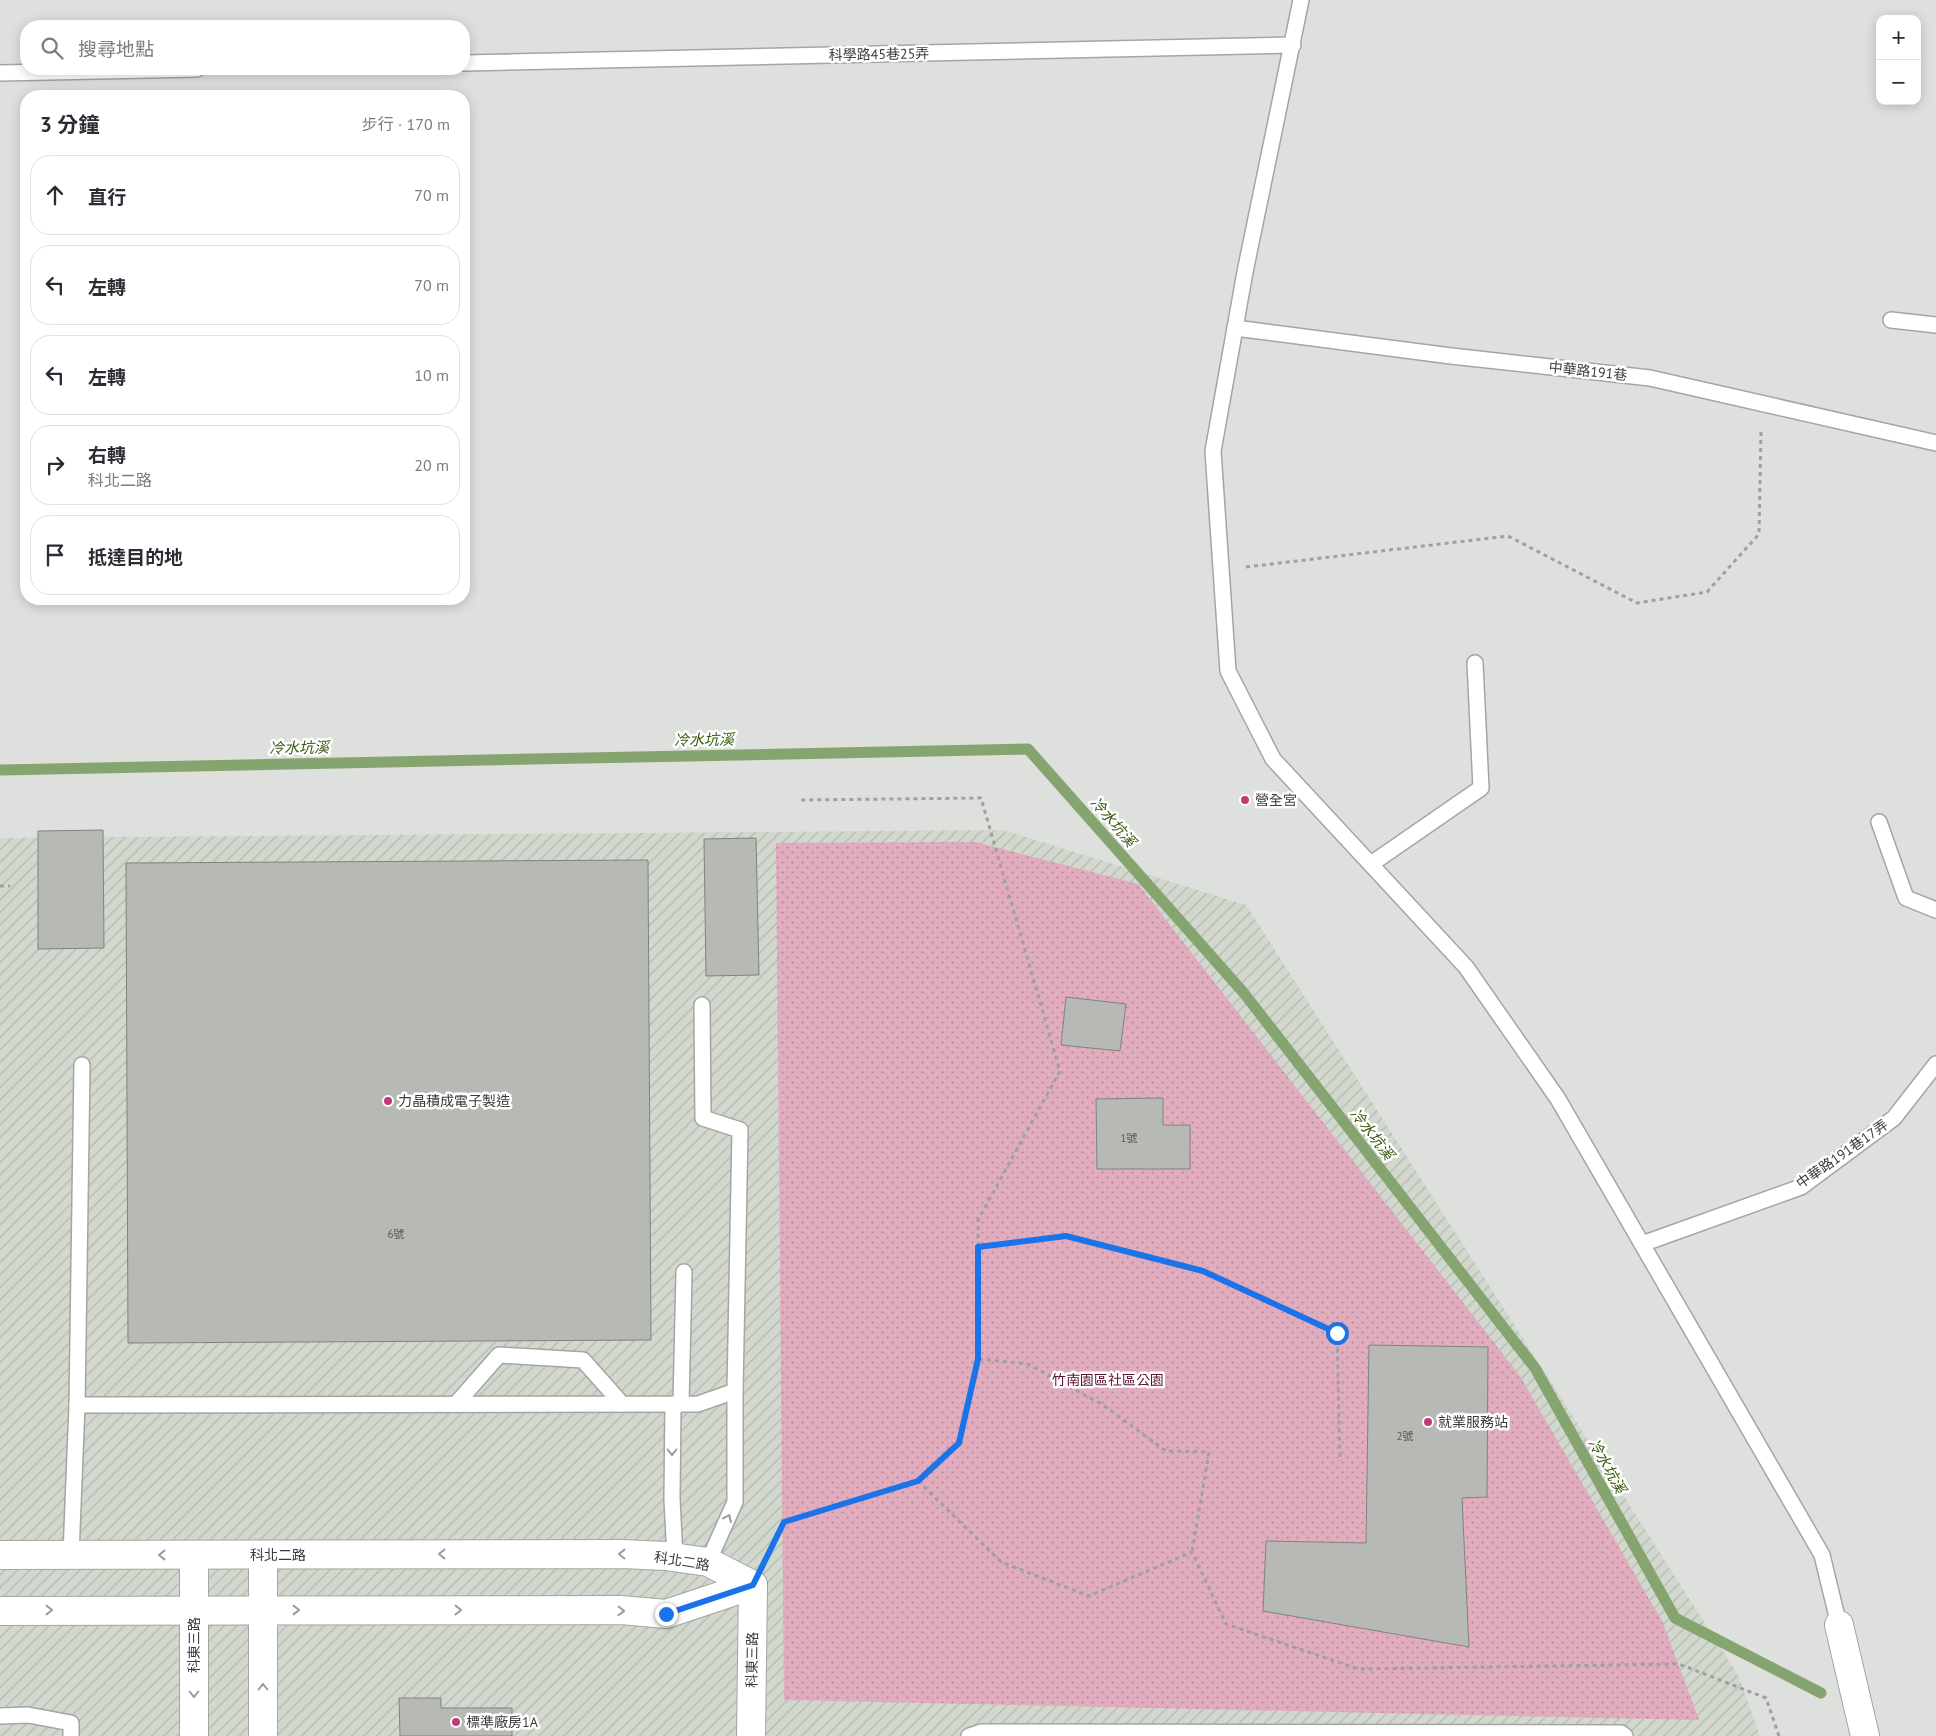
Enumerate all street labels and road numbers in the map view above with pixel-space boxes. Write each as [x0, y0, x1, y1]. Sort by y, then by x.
street label: 科學路45巷25弄 [829, 44, 929, 64]
street label: 中華路191巷 [1548, 358, 1628, 384]
street label: 中華路191巷17弄 [1793, 1116, 1891, 1192]
street label: 科北二路 [250, 1546, 306, 1564]
street label: 科北二路 [653, 1548, 711, 1574]
street label: 科東三路 [185, 1617, 203, 1673]
street label: 科東三路 [743, 1632, 761, 1688]

